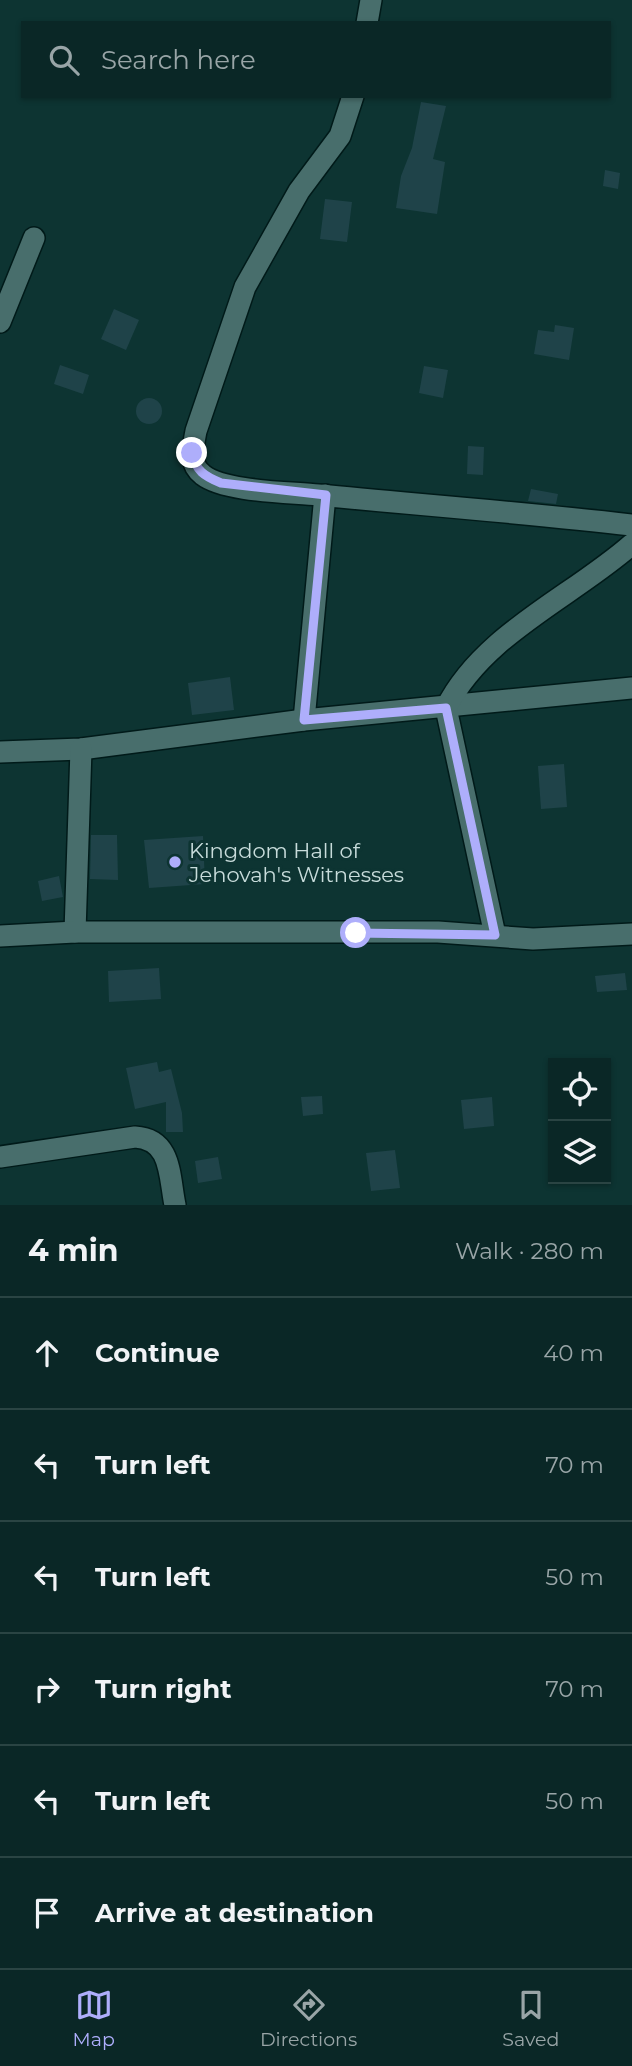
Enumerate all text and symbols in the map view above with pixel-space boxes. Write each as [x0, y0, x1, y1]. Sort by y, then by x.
search box [21, 21, 611, 98]
icon: search [45, 41, 83, 79]
text: Search here [101, 44, 256, 76]
route end [176, 437, 207, 468]
place label: Kingdom Hall of Jehovah's Witnesses [188, 838, 404, 887]
marker: Kingdom Hall of Jehovah's Witnesses [167, 854, 183, 870]
route start [340, 917, 371, 948]
map controls [548, 1058, 611, 1184]
button: locate [548, 1058, 611, 1121]
button: layers [548, 1121, 611, 1184]
text: 4 min [28, 1232, 118, 1269]
text: Walk · 280 m [455, 1237, 604, 1265]
icon: ahead [28, 1334, 66, 1372]
text: Continue [95, 1337, 220, 1369]
text: 40 m [543, 1339, 604, 1367]
icon: left [28, 1446, 66, 1484]
text: Turn left [95, 1449, 211, 1481]
text: 70 m [545, 1451, 604, 1479]
icon: left [28, 1558, 66, 1596]
text: Turn left [95, 1561, 211, 1593]
text: 50 m [545, 1563, 604, 1591]
icon: right [28, 1670, 66, 1708]
text: Turn right [95, 1673, 231, 1705]
text: 70 m [545, 1675, 604, 1703]
icon: left [28, 1782, 66, 1820]
text: Turn left [95, 1785, 211, 1817]
text: 50 m [545, 1787, 604, 1815]
icon: arrive [28, 1894, 66, 1932]
text: Arrive at destination [95, 1897, 374, 1929]
tab: Map [73, 1986, 115, 2051]
tab: Directions [260, 1986, 357, 2051]
tab: Saved [502, 1986, 559, 2051]

